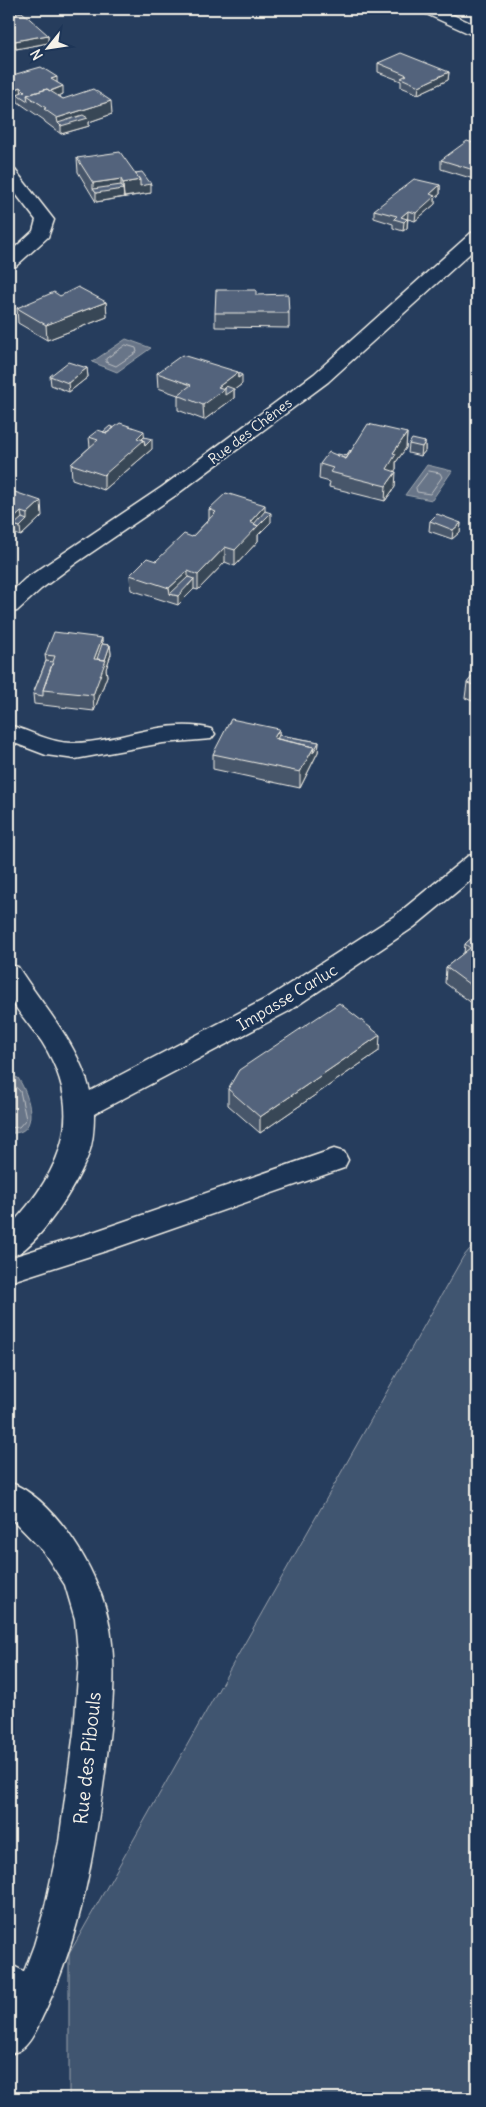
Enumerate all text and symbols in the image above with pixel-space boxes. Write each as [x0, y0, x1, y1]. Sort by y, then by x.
north arrow [22, 22, 72, 72]
text: N [27, 46, 47, 63]
street label: Rue des Chênes [205, 394, 295, 468]
street label: Impasse Carluc [233, 959, 341, 1035]
street label: Rue des Pibouls [68, 1691, 106, 1825]

